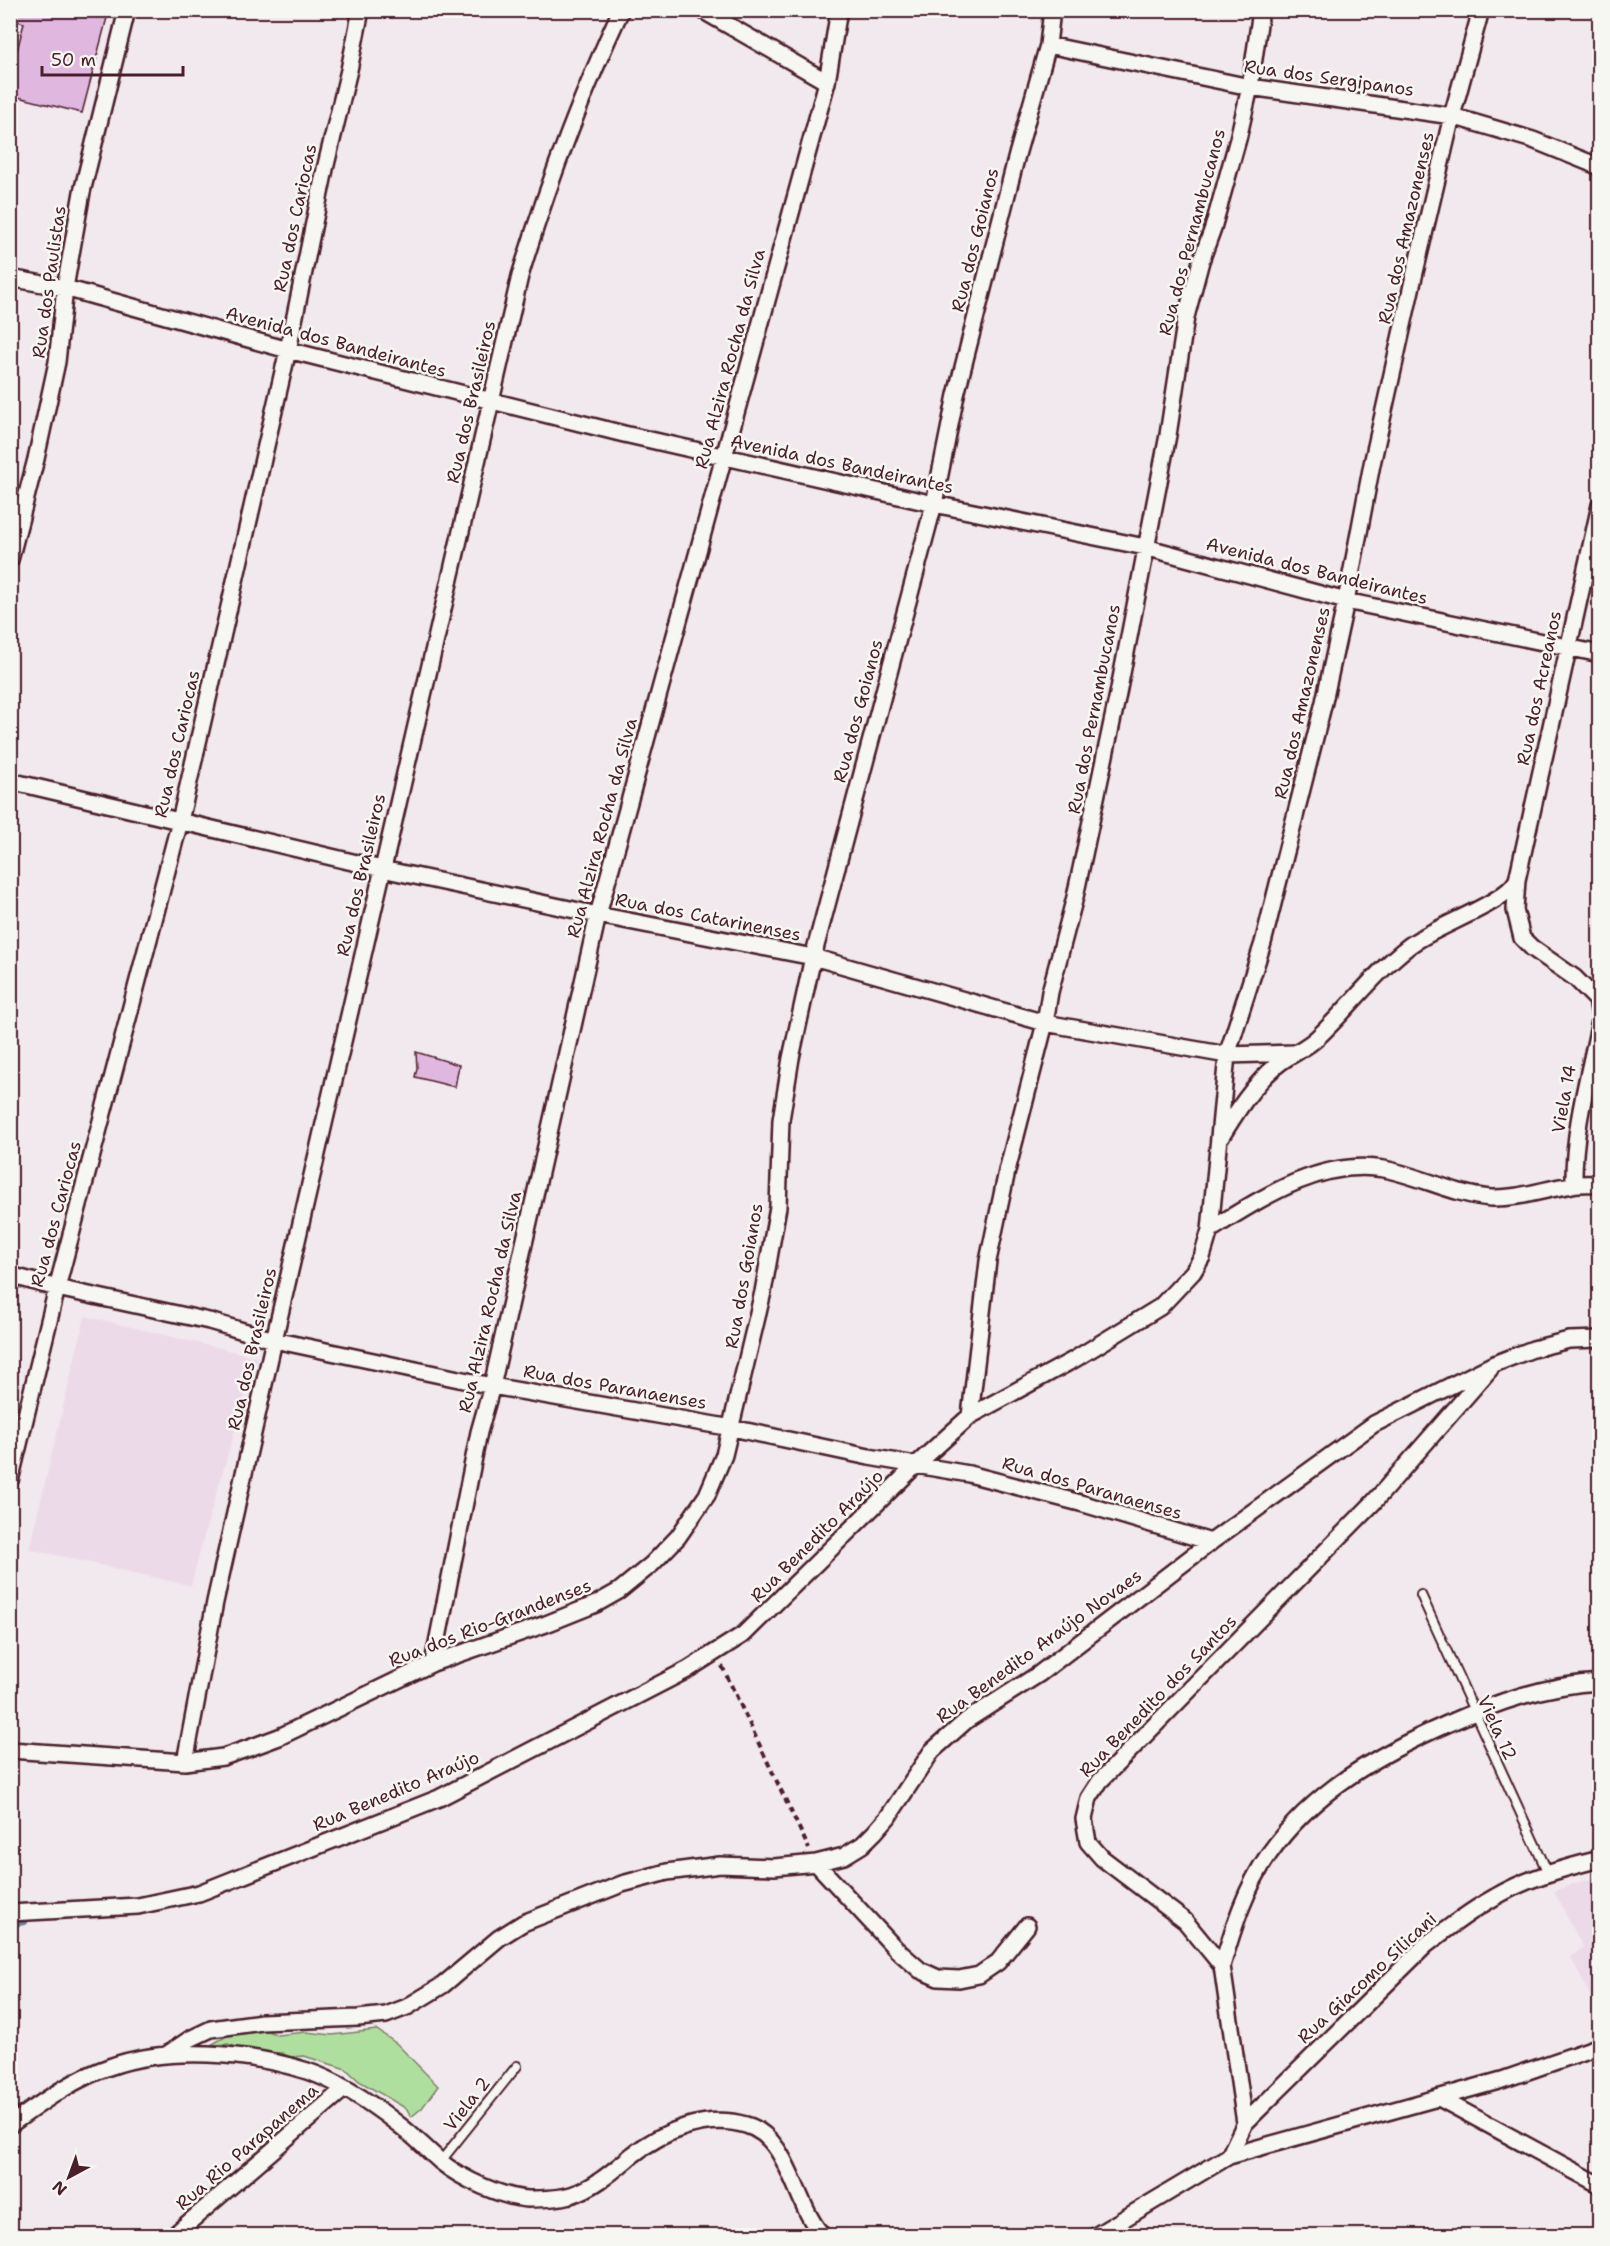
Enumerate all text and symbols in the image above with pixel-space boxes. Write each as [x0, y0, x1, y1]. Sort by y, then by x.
scale bar [42, 39, 183, 77]
text: 50 m [51, 48, 96, 72]
street label: Rua dos Sergipanos [1242, 54, 1416, 102]
street label: Rua dos Pernambucanos [1153, 126, 1231, 338]
street label: Rua dos Amazonenses [1372, 130, 1440, 326]
street label: Rua dos Cariocas [268, 142, 322, 294]
street label: Rua dos Goianos [946, 166, 1004, 314]
street label: Rua dos Paulistas [26, 204, 72, 360]
street label: Rua Alzira Rocha da Silva [689, 246, 771, 472]
street label: Avenida dos Bandeirantes [223, 301, 449, 383]
street label: Rua dos Brasileiros [441, 318, 501, 486]
street label: Avenida dos Bandeirantes [728, 429, 956, 499]
street label: Avenida dos Bandeirantes [1204, 532, 1430, 610]
street label: Rua dos Pernambucanos [1062, 602, 1126, 816]
street label: Rua dos Amazonenses [1268, 605, 1336, 801]
street label: Rua dos Acreanos [1511, 608, 1567, 768]
street label: Rua dos Goianos [827, 637, 889, 785]
street label: Rua dos Cariocas [148, 668, 206, 820]
street label: Rua Alzira Rocha da Silva [561, 715, 643, 941]
street label: Rua dos Brasileiros [331, 791, 391, 959]
street label: Rua dos Catarinenses [613, 887, 803, 947]
street label: Viela 14 [1546, 1063, 1582, 1135]
street label: Rua dos Cariocas [25, 1138, 87, 1290]
street label: Rua Alzira Rocha da Silva [453, 1189, 527, 1415]
street label: Rua dos Goianos [719, 1201, 769, 1351]
street label: Rua dos Brasileiros [222, 1265, 282, 1433]
street label: Rua dos Paranaenses [521, 1359, 709, 1415]
street label: Rua dos Paranaenses [999, 1451, 1185, 1525]
street label: Rua Benedito Araújo [745, 1464, 889, 1608]
street label: Rua Benedito Araújo Novaes [932, 1563, 1146, 1729]
street label: Rua dos Rio-Grandenses [385, 1573, 595, 1673]
street label: Rua Benedito dos Santos [1074, 1610, 1242, 1782]
street label: Viela 12 [1472, 1692, 1522, 1764]
street label: Rua Benedito Araújo [309, 1745, 483, 1837]
street label: Rua Giacomo Silicani [1292, 1907, 1442, 2049]
street label: Viela 2 [438, 2072, 496, 2136]
street label: Rua Rio Parapanema [171, 2078, 323, 2216]
north arrow [39, 2147, 99, 2207]
text: N [48, 2176, 71, 2200]

